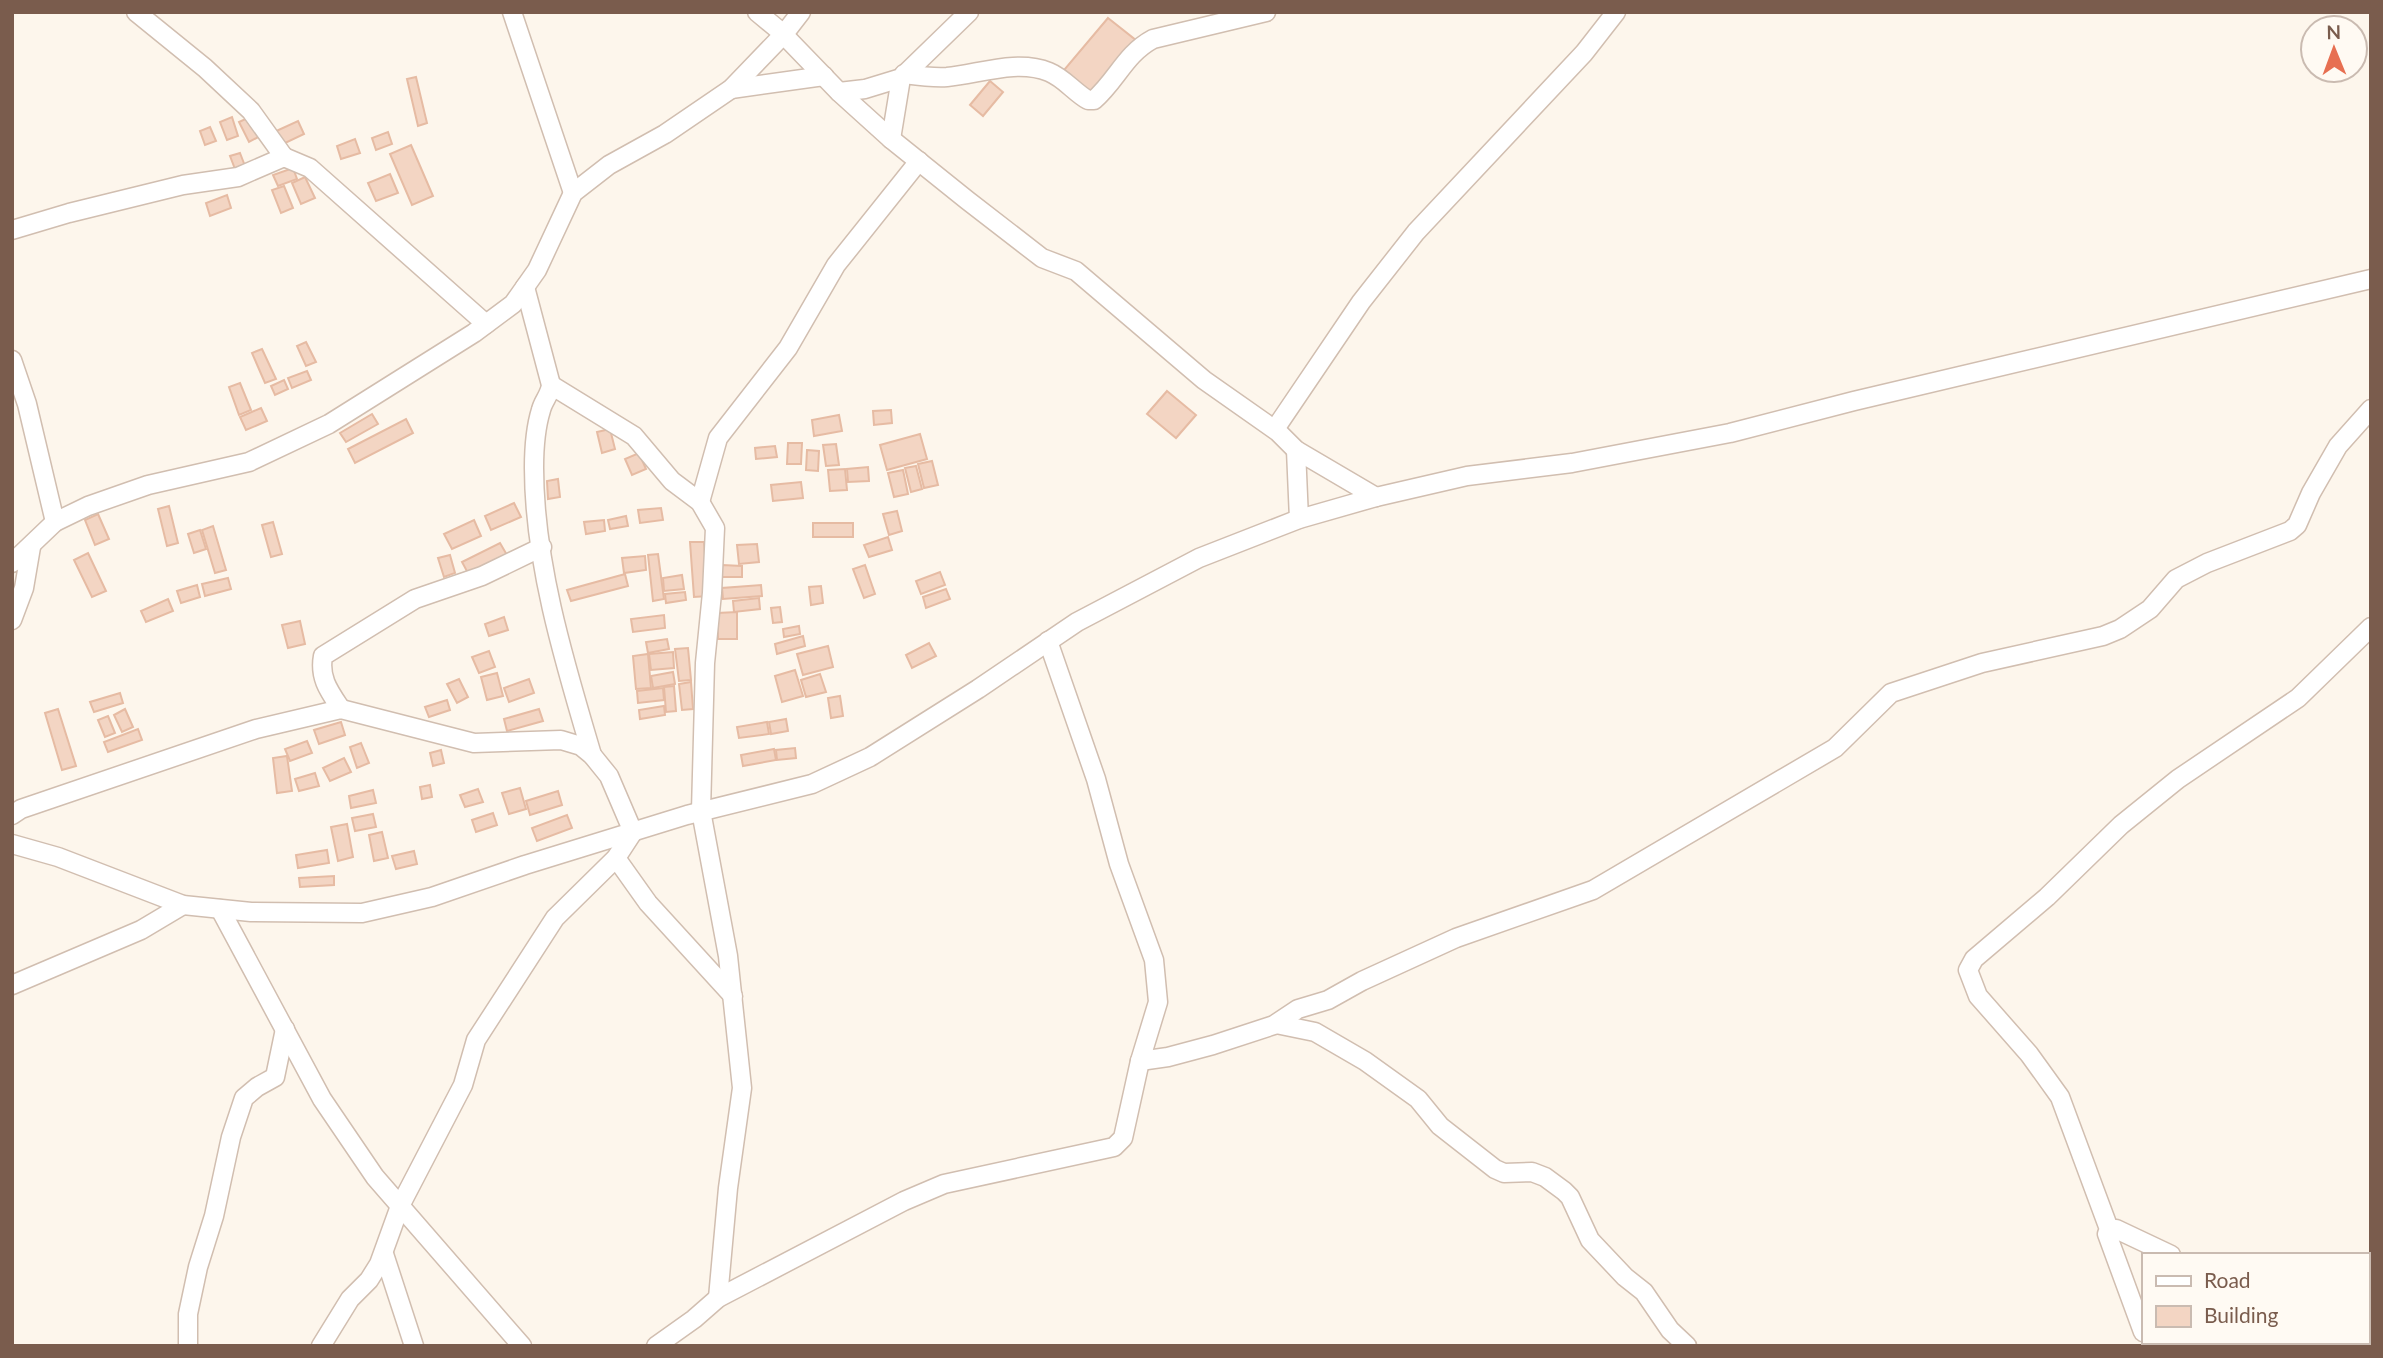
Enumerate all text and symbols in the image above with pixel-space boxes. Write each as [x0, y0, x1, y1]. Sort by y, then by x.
north arrow [2299, 14, 2369, 84]
text: N [2326, 20, 2341, 43]
legend [2142, 1253, 2369, 1344]
text: Road [2204, 1267, 2251, 1292]
text: Building [2204, 1302, 2279, 1327]

